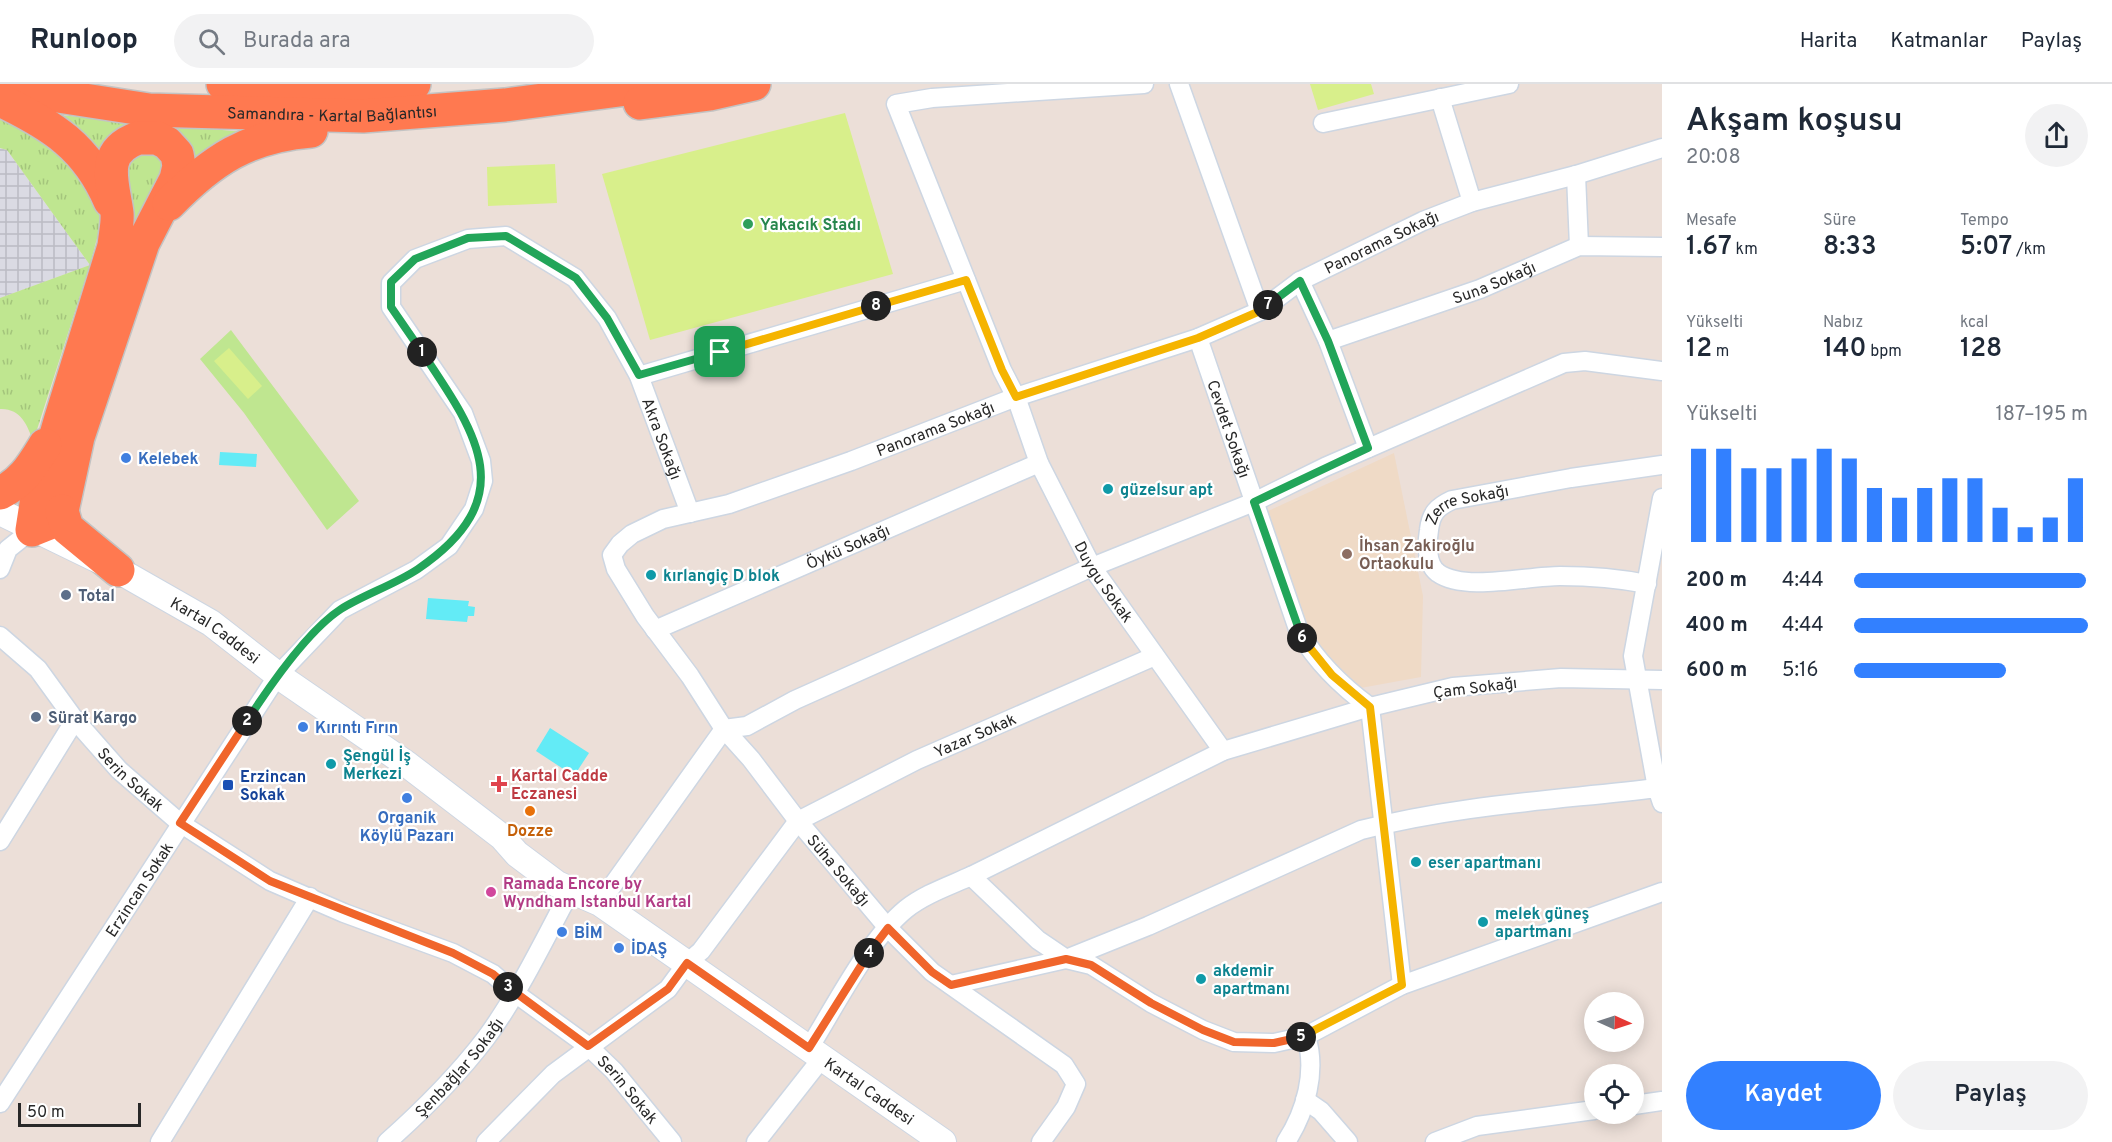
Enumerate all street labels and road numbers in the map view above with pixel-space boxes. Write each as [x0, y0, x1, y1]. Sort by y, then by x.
street label: Samandıra - Kartal Bağlantısı [227, 102, 438, 128]
street label: Panorama Sokağı [1322, 208, 1442, 280]
street label: Suna Sokağı [1450, 258, 1539, 310]
street label: Cevdet Sokağı [1201, 378, 1253, 481]
street label: Akra Sokağı [636, 395, 685, 483]
street label: Panorama Sokağı [874, 398, 998, 462]
street label: Zerre Sokağı [1422, 482, 1511, 528]
street label: Öykü Sokağı [803, 521, 893, 575]
street label: Duygu Sokak [1069, 538, 1136, 627]
street label: Kartal Caddesi [166, 594, 263, 669]
street label: Çam Sokağı [1432, 674, 1518, 704]
street label: Yazar Sokak [931, 710, 1020, 763]
street label: Serin Sokak [92, 744, 167, 817]
street label: Süha Sokağı [802, 831, 873, 911]
street label: Erzincan Sokak [102, 839, 179, 942]
street label: Şenbağlar Sokağı [412, 1015, 509, 1123]
street label: Serin Sokak [592, 1052, 661, 1129]
street label: Kartal Caddesi [820, 1054, 917, 1131]

